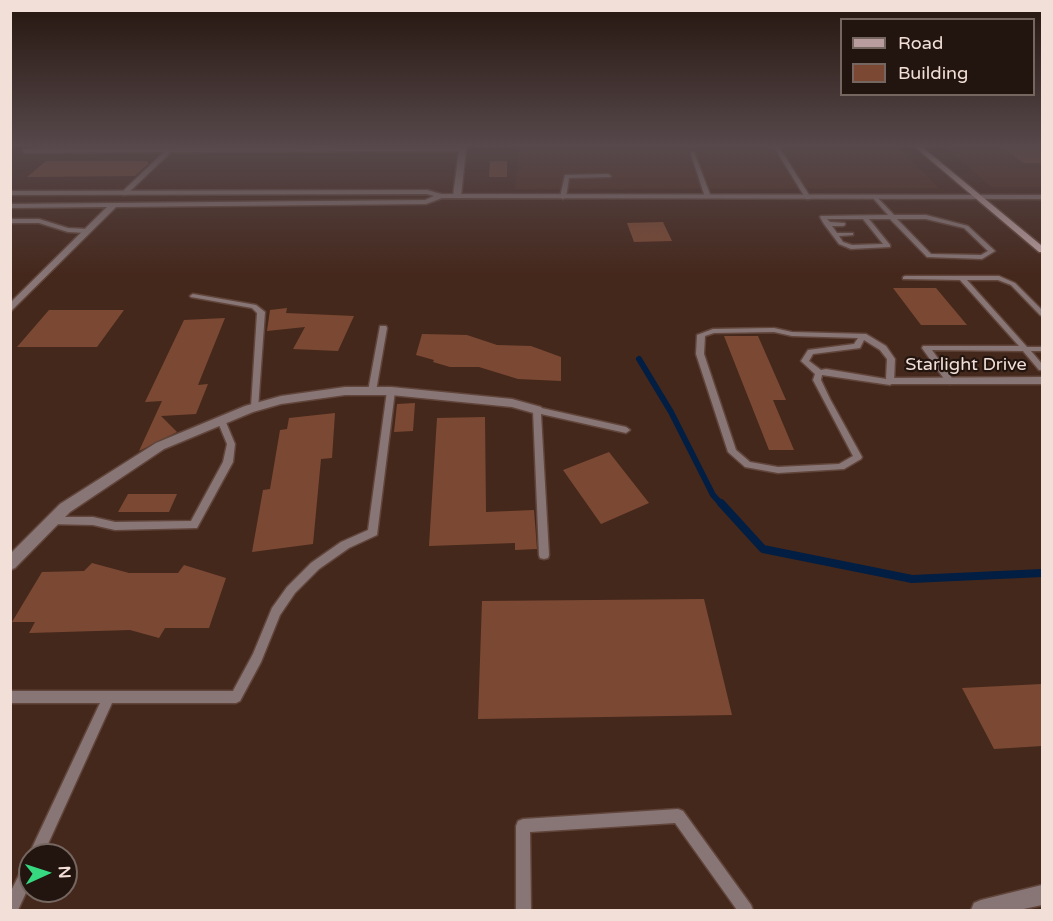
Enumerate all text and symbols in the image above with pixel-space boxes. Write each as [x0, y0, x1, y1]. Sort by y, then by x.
legend [840, 18, 1035, 96]
text: Road [898, 32, 943, 54]
text: Building [898, 62, 968, 84]
street label: Starlight Drive [905, 354, 1027, 376]
north arrow [18, 843, 78, 903]
text: N [54, 865, 74, 879]

